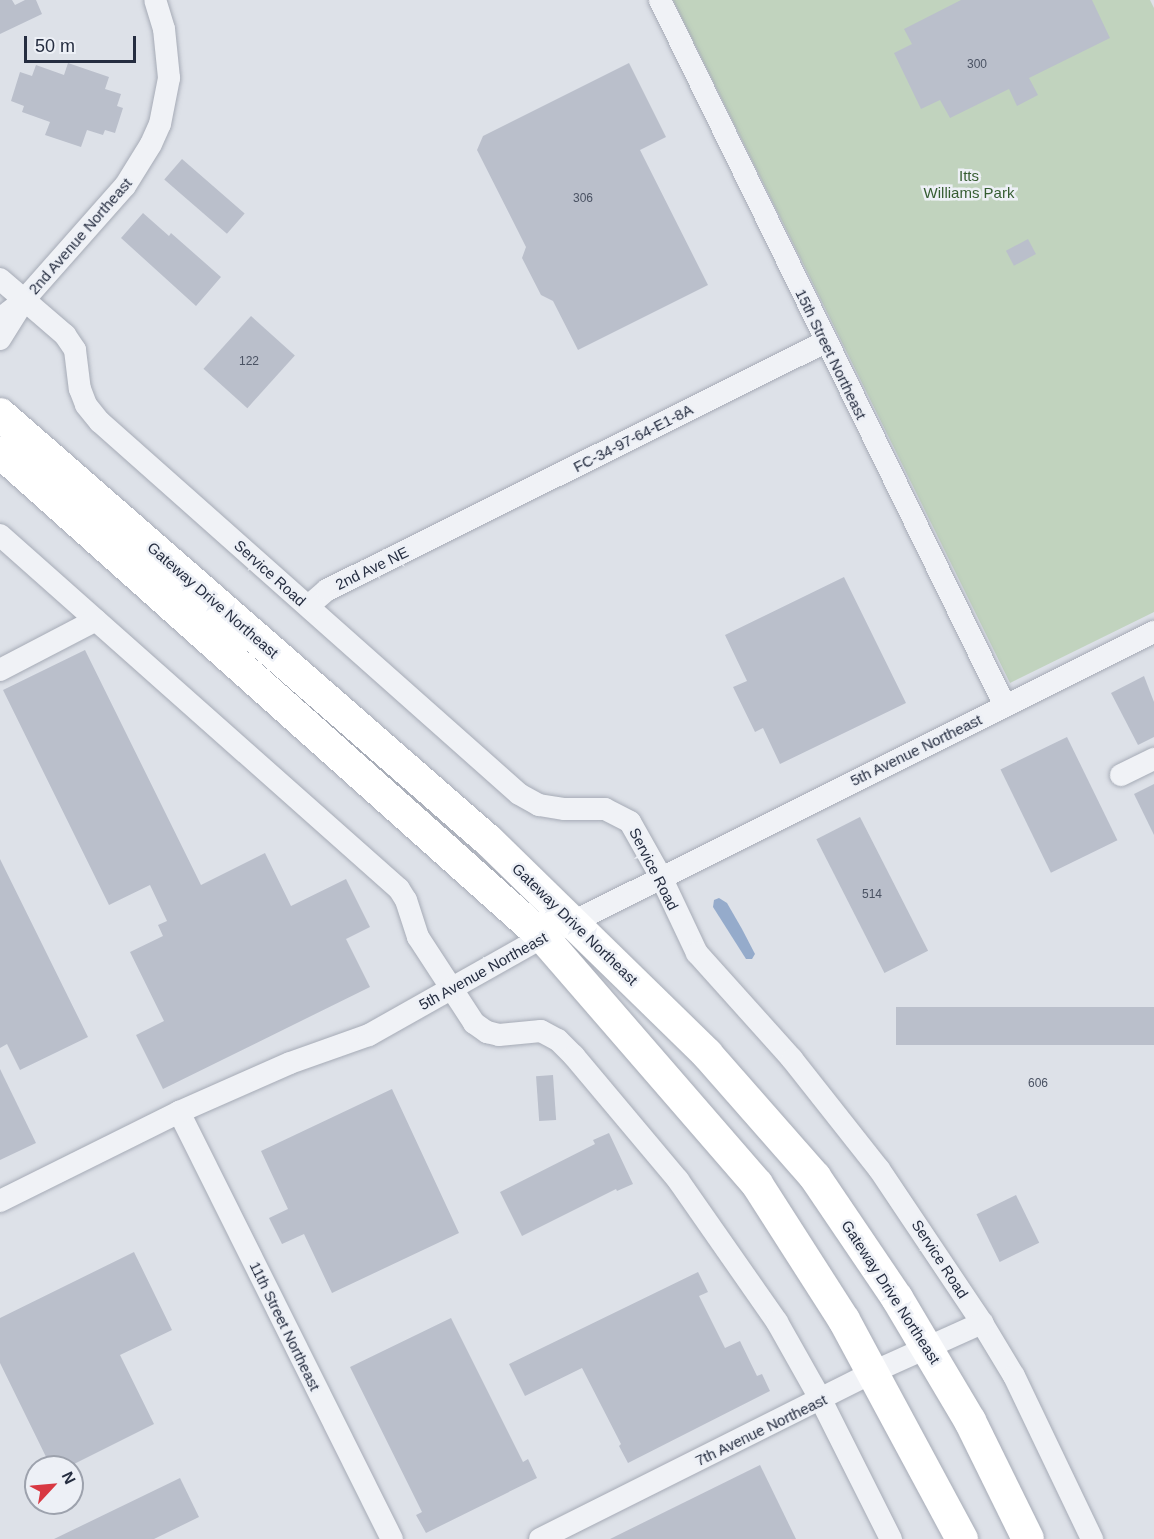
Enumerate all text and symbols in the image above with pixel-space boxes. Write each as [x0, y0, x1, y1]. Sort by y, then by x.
scale bar [27, 24, 140, 62]
text: 50 m [35, 36, 75, 56]
house number: 300 [967, 58, 987, 72]
park label: Itts Williams Park [924, 166, 1014, 201]
street label: 2nd Avenue Northeast [24, 174, 136, 298]
house number: 306 [573, 192, 593, 206]
street label: 15th Street Northeast [792, 286, 870, 422]
house number: 122 [239, 355, 259, 369]
street label: FC-34-97-64-E1-8A [570, 400, 696, 476]
street label: Service Road [231, 536, 309, 610]
street label: Gateway Drive Northeast [144, 538, 282, 662]
street label: 2nd Ave NE [332, 542, 412, 594]
street label: 5th Avenue Northeast [847, 710, 985, 790]
street label: Service Road [626, 825, 682, 913]
street label: Gateway Drive Northeast [508, 859, 642, 989]
house number: 514 [862, 888, 882, 902]
street label: 5th Avenue Northeast [415, 928, 551, 1014]
house number: 606 [1028, 1077, 1048, 1091]
street label: Service Road [908, 1216, 972, 1302]
street label: Gateway Drive Northeast [838, 1217, 944, 1367]
street label: 11th Street Northeast [246, 1258, 324, 1394]
street label: 7th Avenue Northeast [692, 1390, 830, 1470]
north arrow [24, 1455, 84, 1515]
text: N [59, 1469, 79, 1487]

